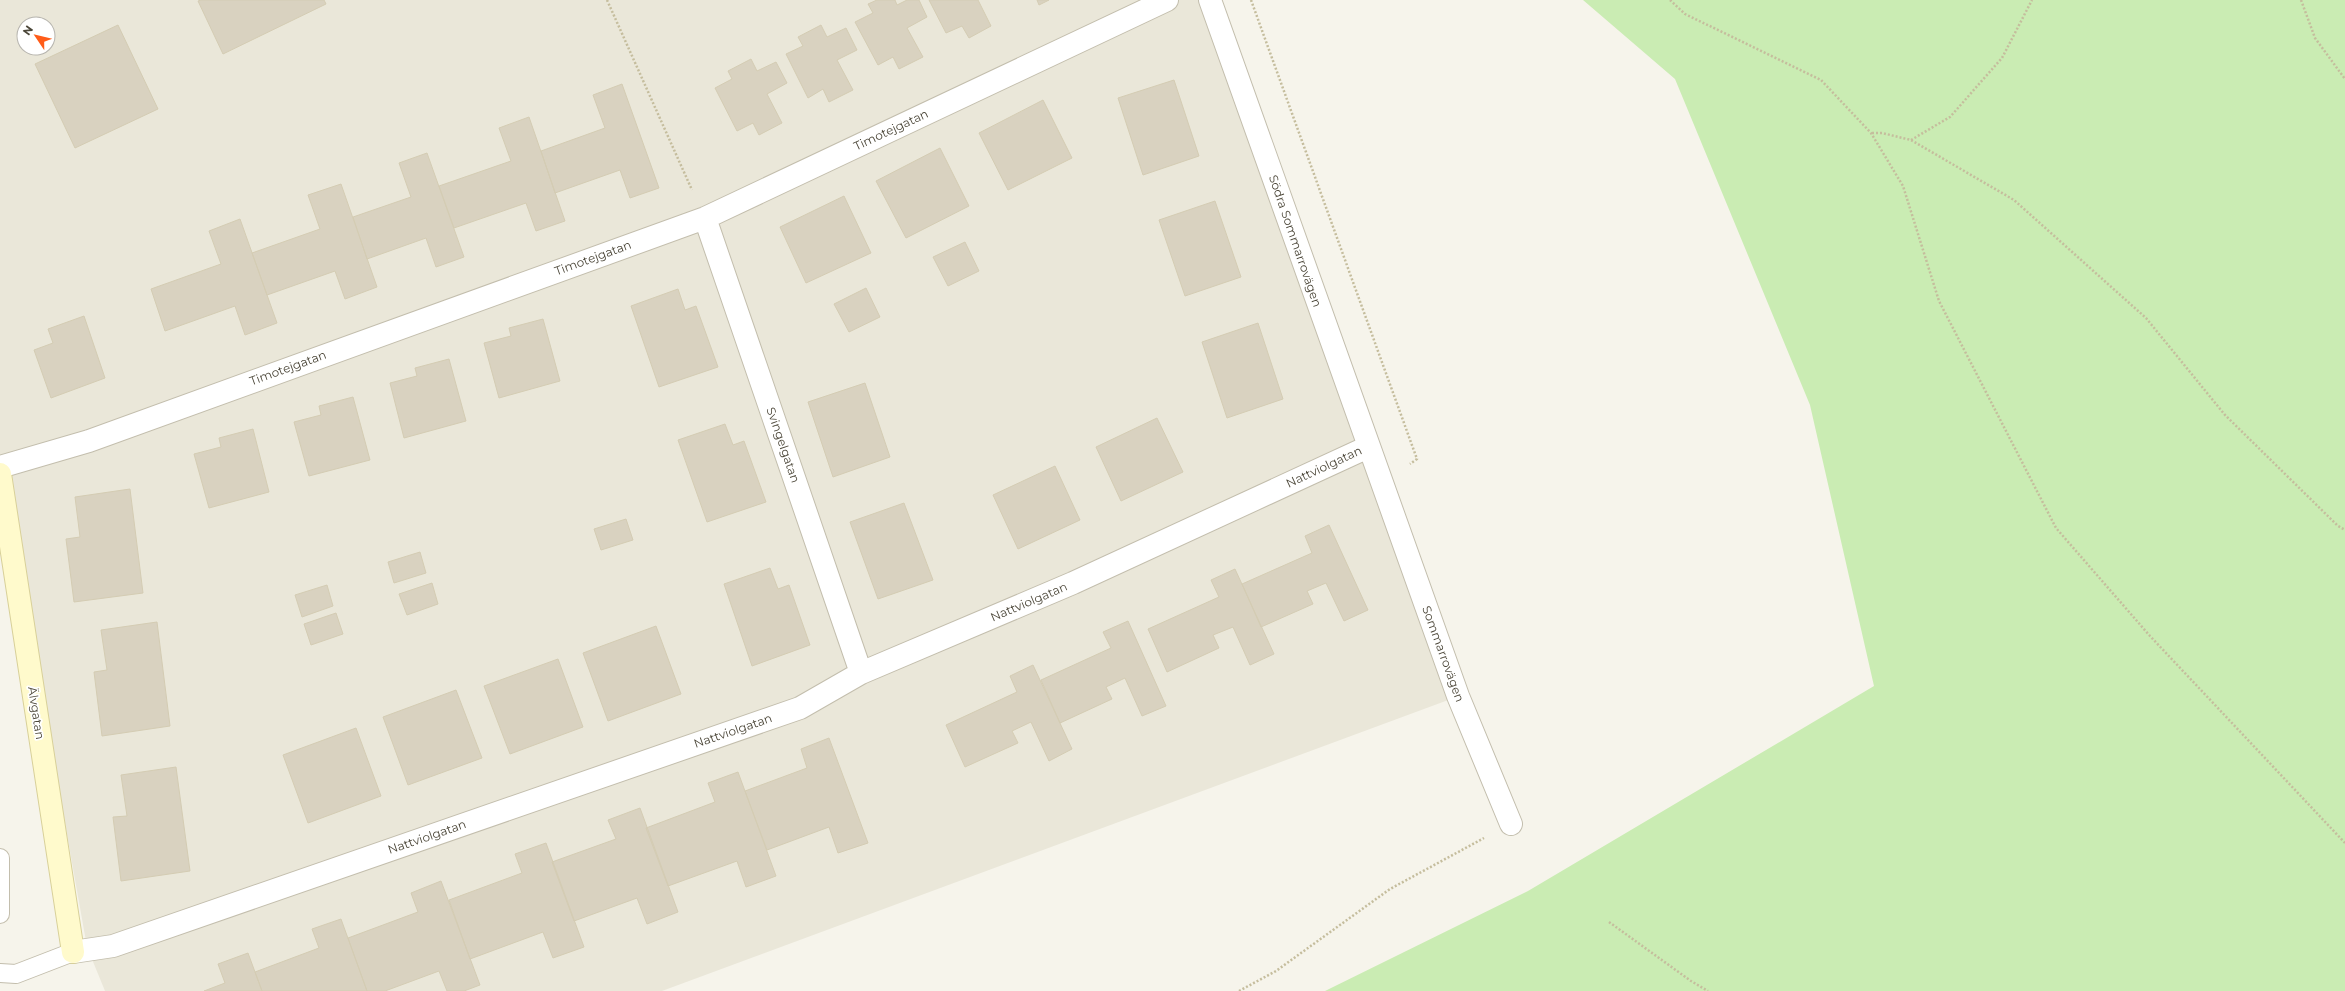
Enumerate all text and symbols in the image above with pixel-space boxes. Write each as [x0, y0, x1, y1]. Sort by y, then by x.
north arrow [16, 16, 56, 56]
text: N [20, 23, 36, 38]
street label: Timotejgatan [851, 106, 930, 153]
street label: Södra Sommarrovägen [1266, 173, 1325, 309]
street label: Timotejgatan [552, 237, 633, 278]
street label: Timotejgatan [247, 347, 328, 388]
street label: Svingelgatan [764, 405, 803, 485]
street label: Nattviolgatan [1284, 442, 1364, 491]
street label: Nattviolgatan [988, 579, 1069, 624]
street label: Sommarrovägen [1419, 604, 1468, 704]
street label: Älvgatan [25, 685, 48, 740]
street label: Nattviolgatan [692, 710, 774, 751]
street label: Nattviolgatan [386, 816, 468, 857]

